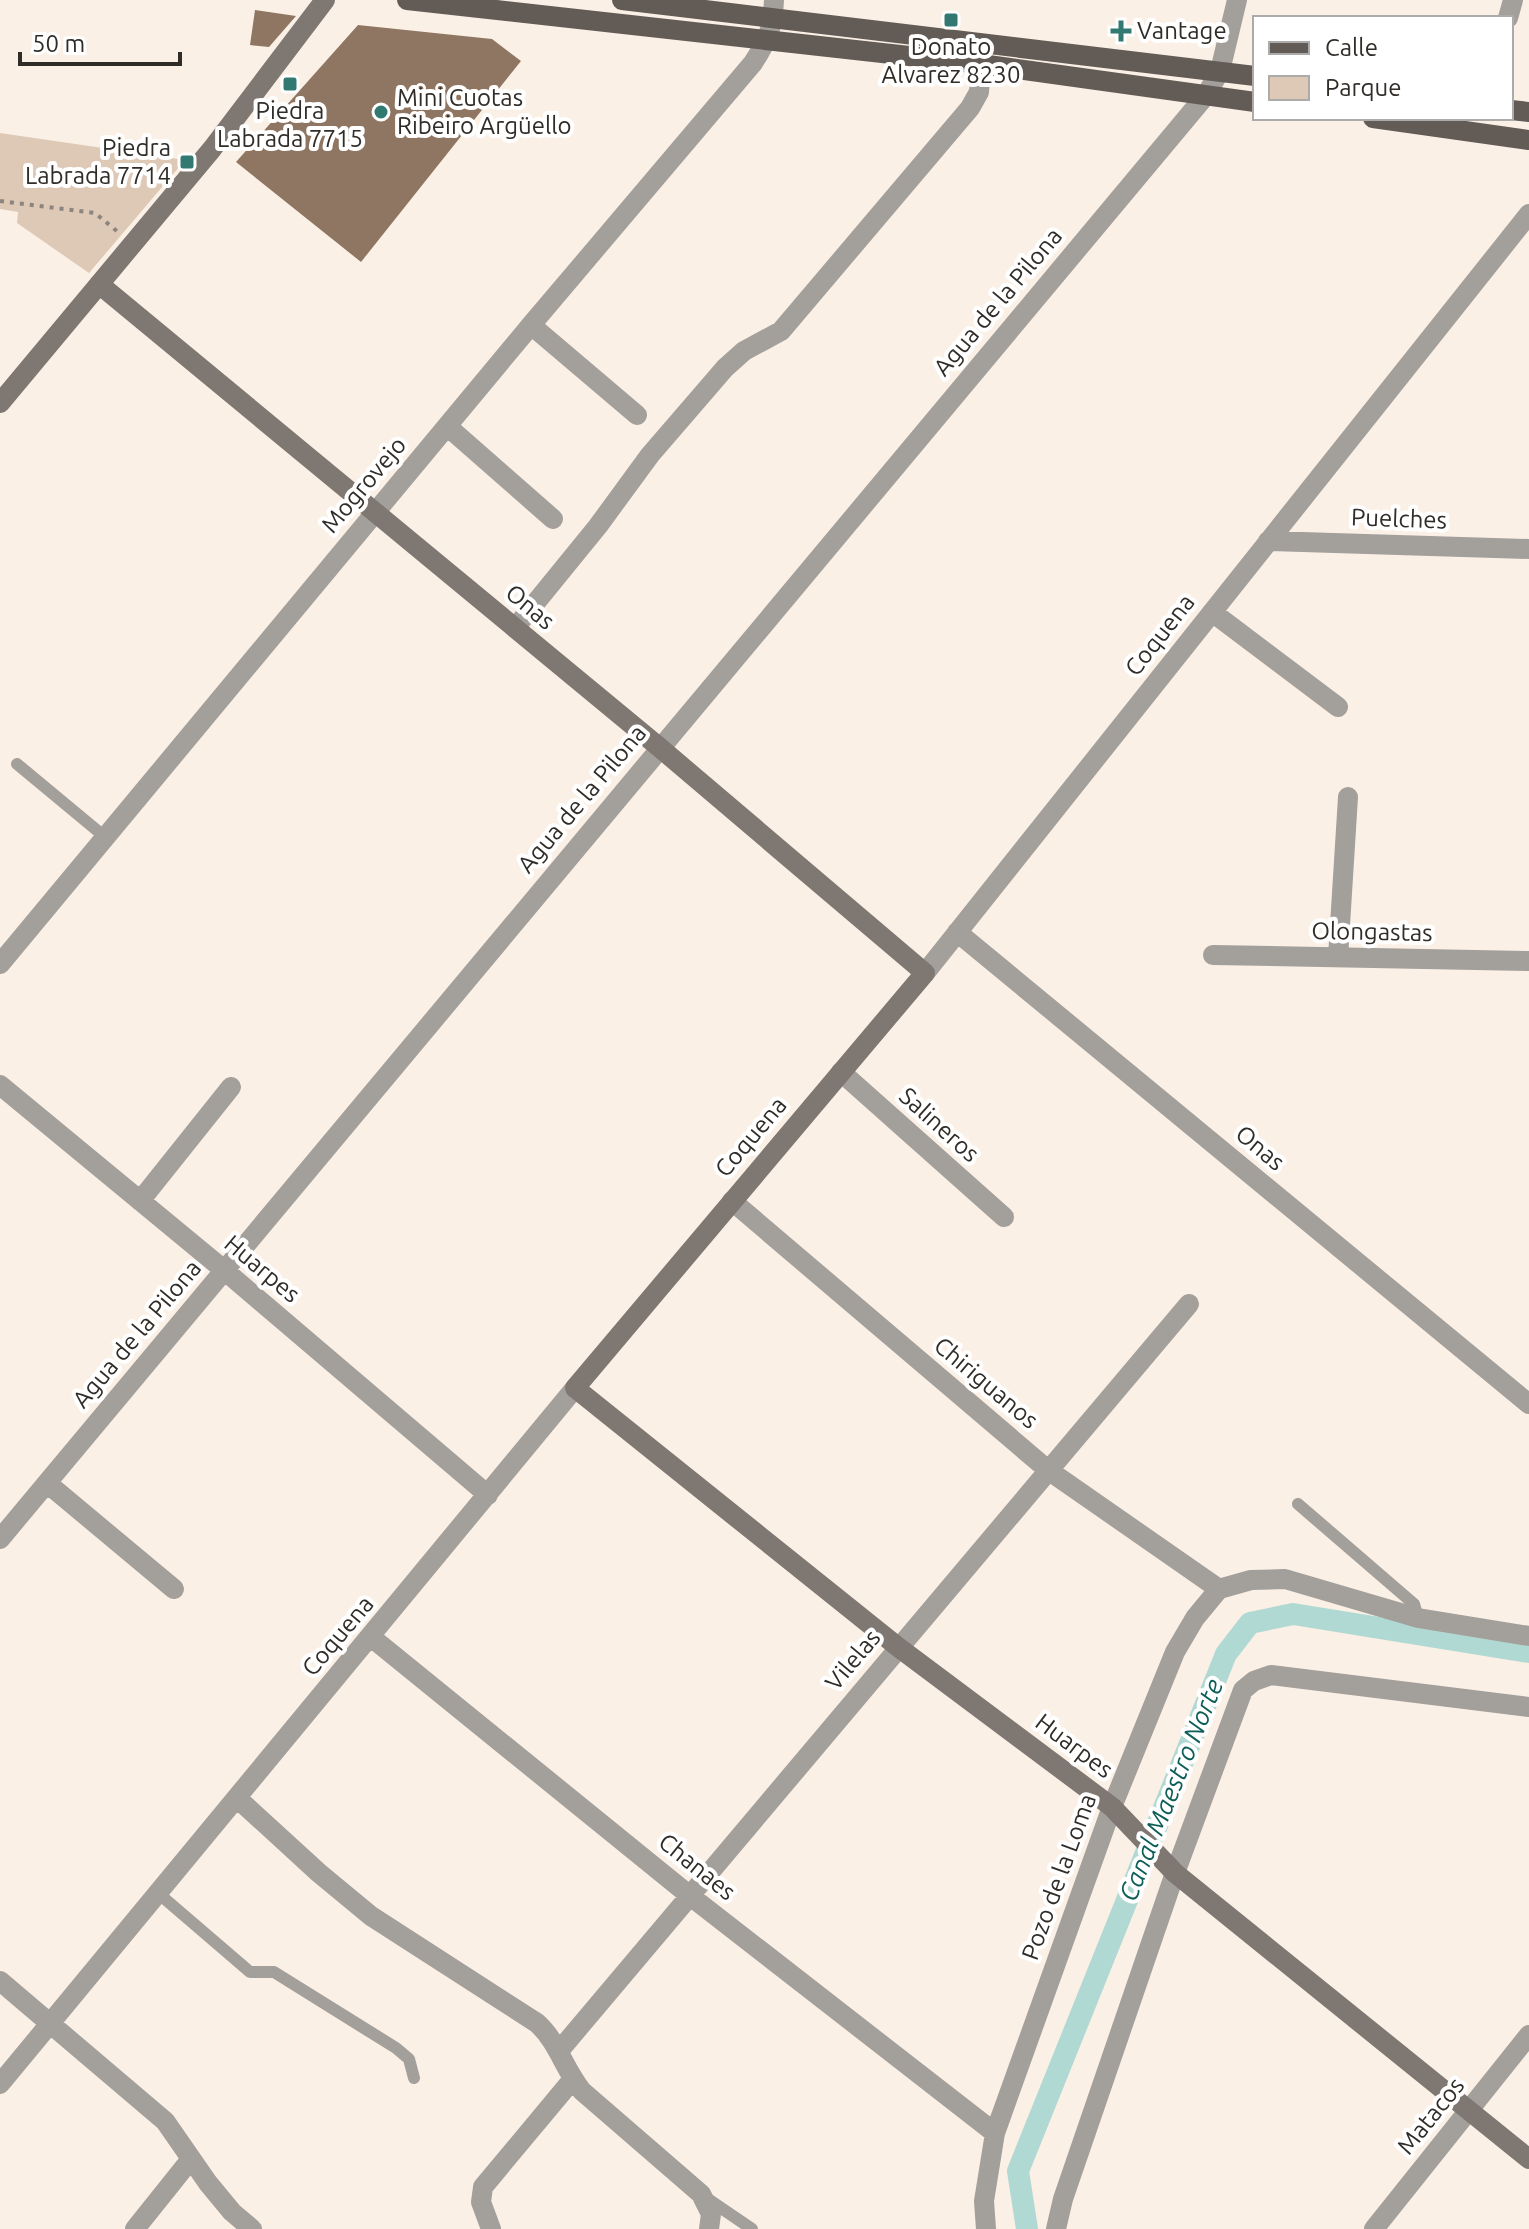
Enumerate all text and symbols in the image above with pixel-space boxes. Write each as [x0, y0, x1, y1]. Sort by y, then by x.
marker: Donato Alvarez 8230 [942, 11, 960, 29]
scale bar [20, 16, 180, 66]
legend [1253, 16, 1513, 120]
place label: Vantage [1137, 17, 1227, 44]
marker: Vantage [1112, 22, 1130, 40]
text: 50 m [32, 30, 85, 57]
place label: Donato Alvarez 8230 [882, 33, 1020, 88]
text: Calle [1325, 34, 1378, 61]
text: Parque [1325, 74, 1402, 101]
marker: Piedra Labrada 7715 [281, 75, 299, 93]
place label: Mini Cuotas Ribeiro Argüello [397, 84, 572, 139]
place label: Piedra Labrada 7715 [217, 97, 363, 152]
marker: Mini Cuotas Ribeiro Argüello [372, 103, 390, 121]
place label: Piedra Labrada 7714 [25, 134, 171, 189]
marker: Piedra Labrada 7714 [178, 153, 196, 171]
street label: Agua de la Pilona [928, 222, 1067, 381]
street label: Mogrovejo [316, 431, 411, 538]
street label: Puelches [1351, 503, 1448, 534]
street label: Onas [501, 579, 560, 635]
street label: Coquena [1119, 589, 1200, 681]
street label: Agua de la Pilona [512, 719, 651, 878]
street label: Olongastas [1311, 917, 1433, 946]
street label: Salineros [894, 1082, 985, 1167]
street label: Coquena [709, 1091, 792, 1182]
street label: Onas [1231, 1120, 1290, 1176]
street label: Huarpes [219, 1229, 305, 1308]
street label: Agua de la Pilona [67, 1254, 206, 1413]
street label: Chiriguanos [929, 1331, 1044, 1434]
street label: Coquena [296, 1590, 379, 1681]
street label: Vilelas [820, 1624, 886, 1695]
water label: Canal Maestro Norte [1113, 1675, 1228, 1905]
street label: Huarpes [1030, 1708, 1118, 1783]
street label: Pozo de la Loma [1016, 1790, 1101, 1963]
street label: Chanaes [654, 1828, 741, 1906]
street label: Matacos [1392, 2072, 1470, 2159]

